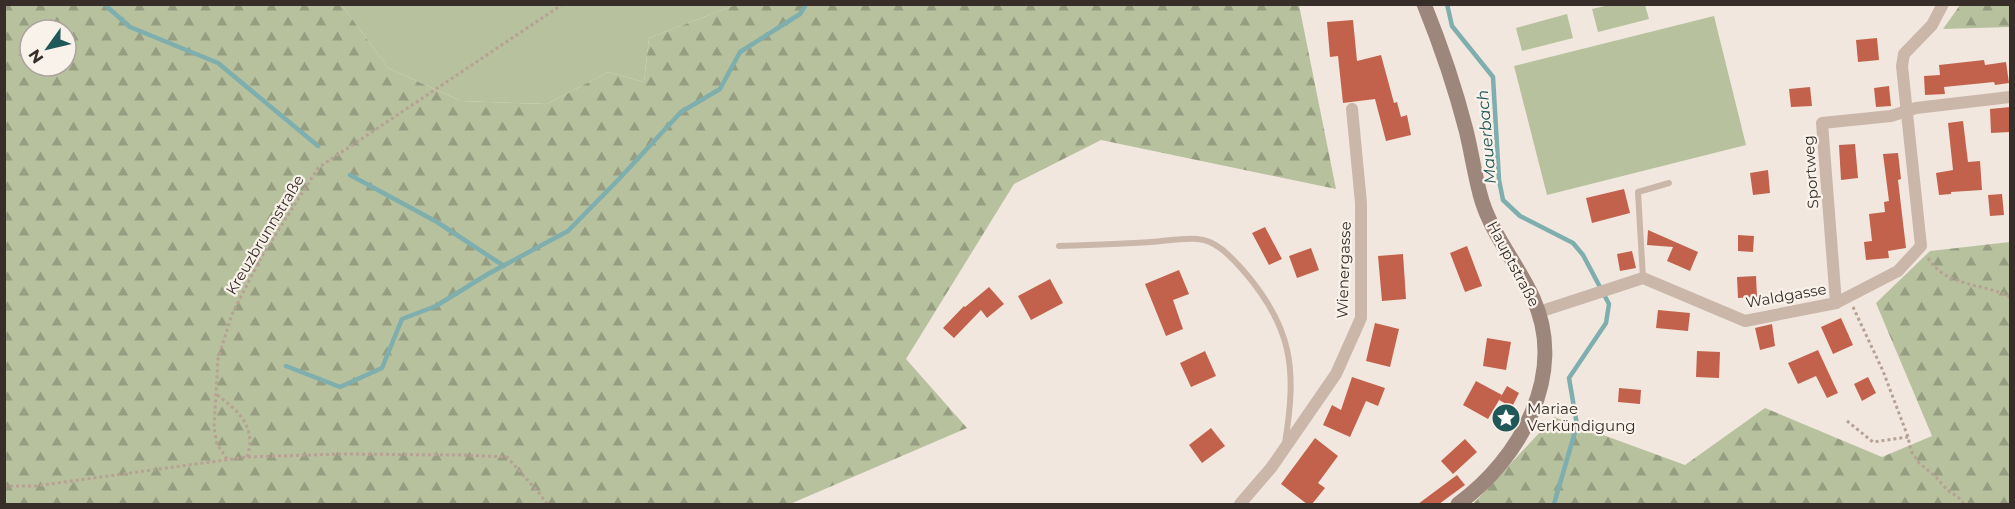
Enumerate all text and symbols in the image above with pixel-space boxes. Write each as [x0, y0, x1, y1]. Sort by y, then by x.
north arrow [18, 18, 78, 78]
text: N [24, 45, 47, 67]
water label: Mauerbach [1473, 89, 1500, 185]
street label: Sportweg [1798, 135, 1823, 209]
street label: Kreuzbrunnstraße [221, 171, 308, 298]
street label: Hauptstraße [1483, 218, 1544, 310]
street label: Wienergasse [1332, 221, 1355, 319]
street label: Waldgasse [1744, 279, 1828, 312]
place label: Mariae Verkündigung [1527, 399, 1636, 435]
place icon: Mariae Verkündigung [1490, 402, 1522, 434]

